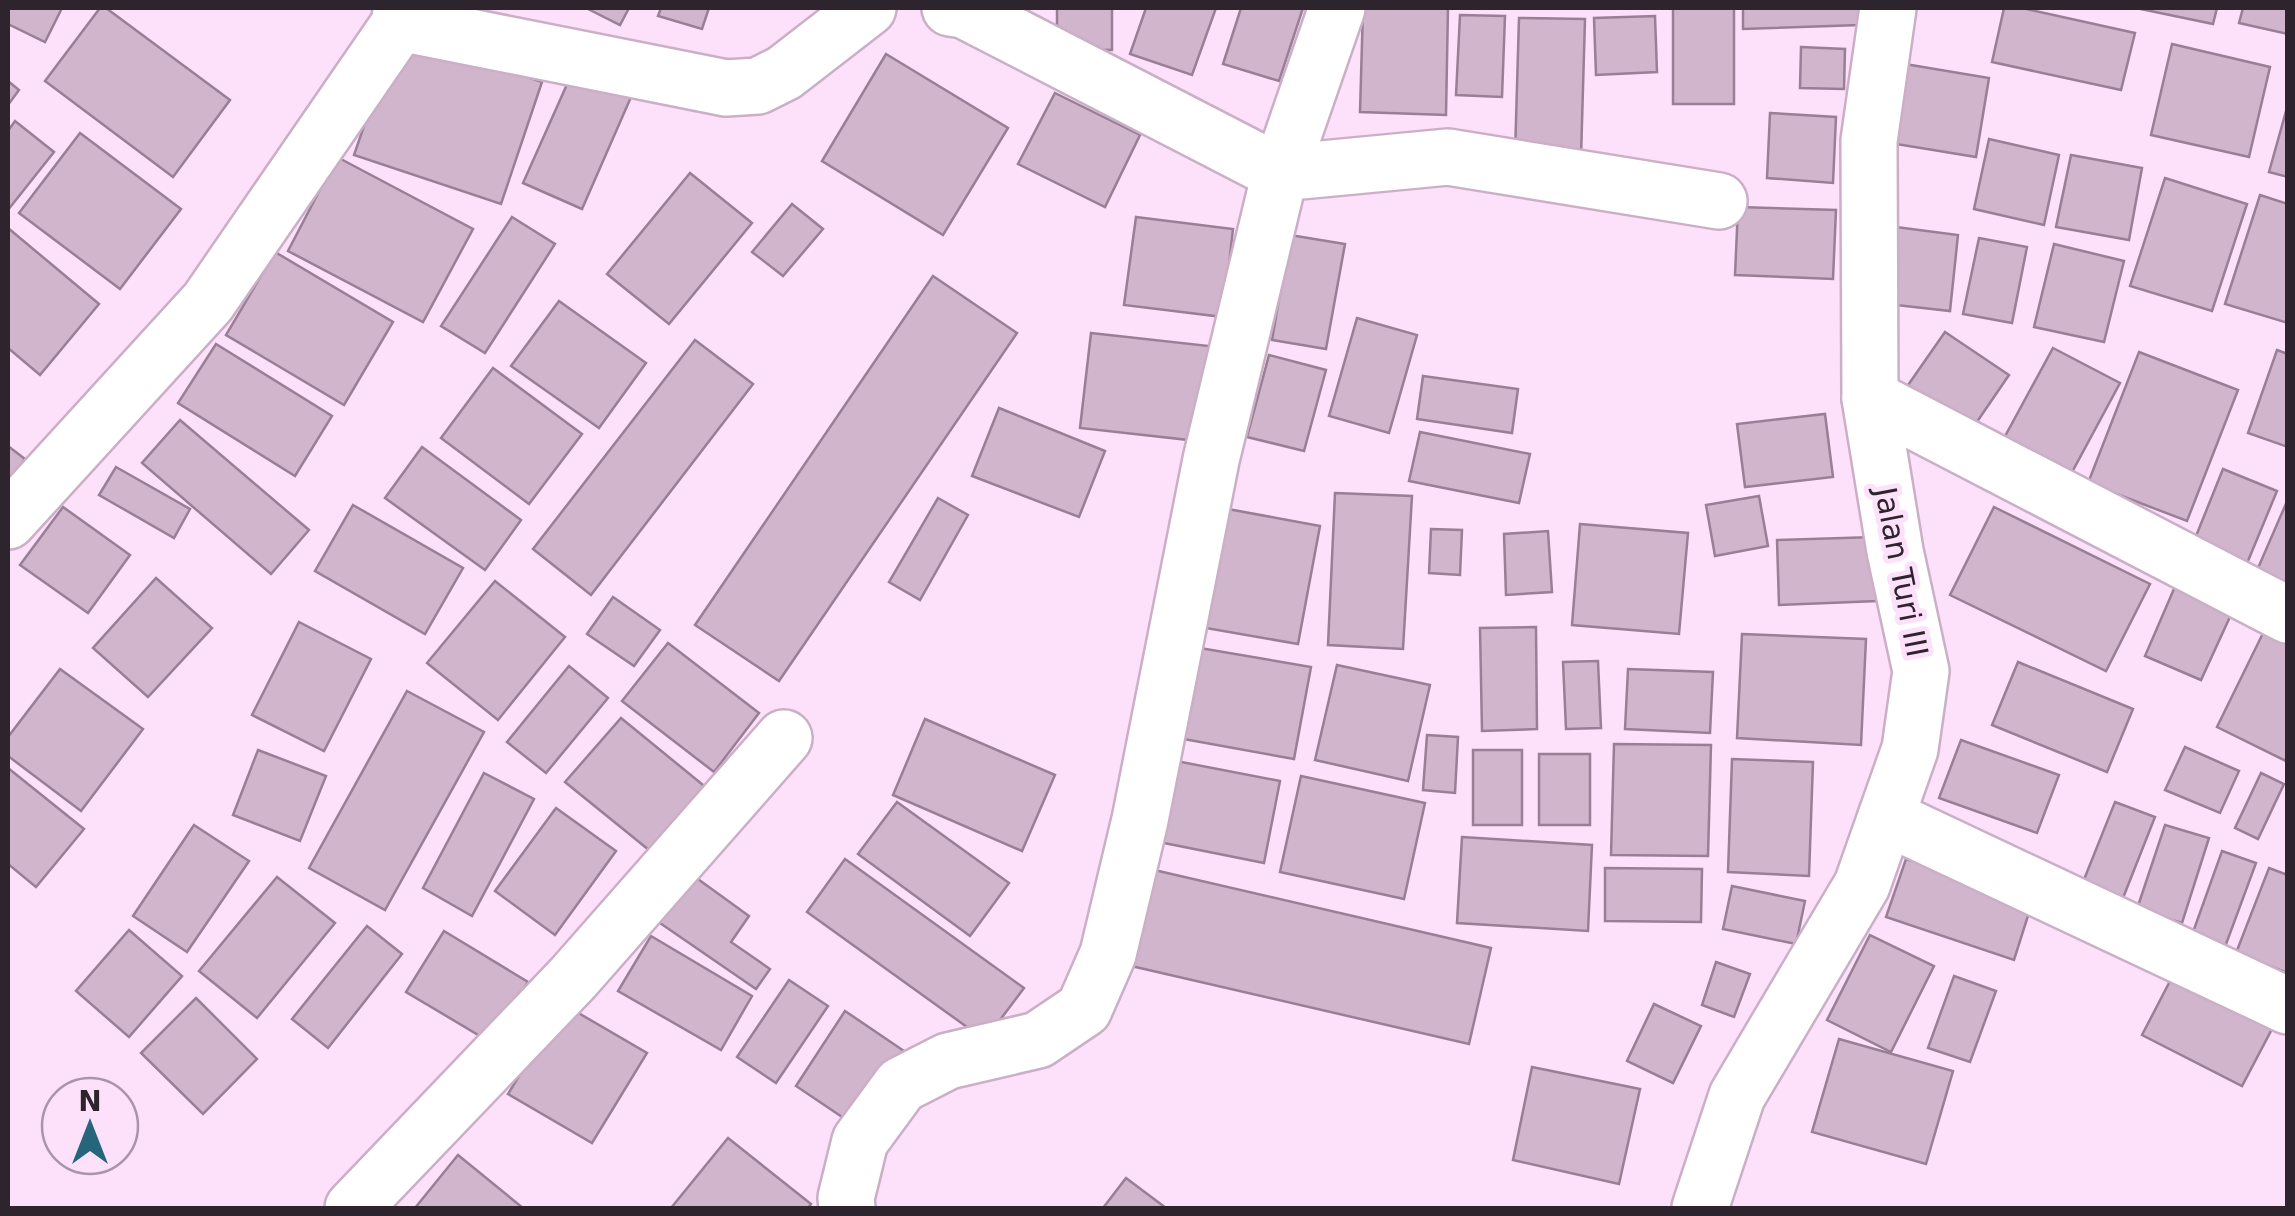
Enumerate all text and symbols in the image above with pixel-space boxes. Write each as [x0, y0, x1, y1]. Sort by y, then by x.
street label: Jalan Turi III [1868, 482, 1935, 660]
north arrow [40, 1076, 140, 1176]
text: N [78, 1085, 102, 1118]

